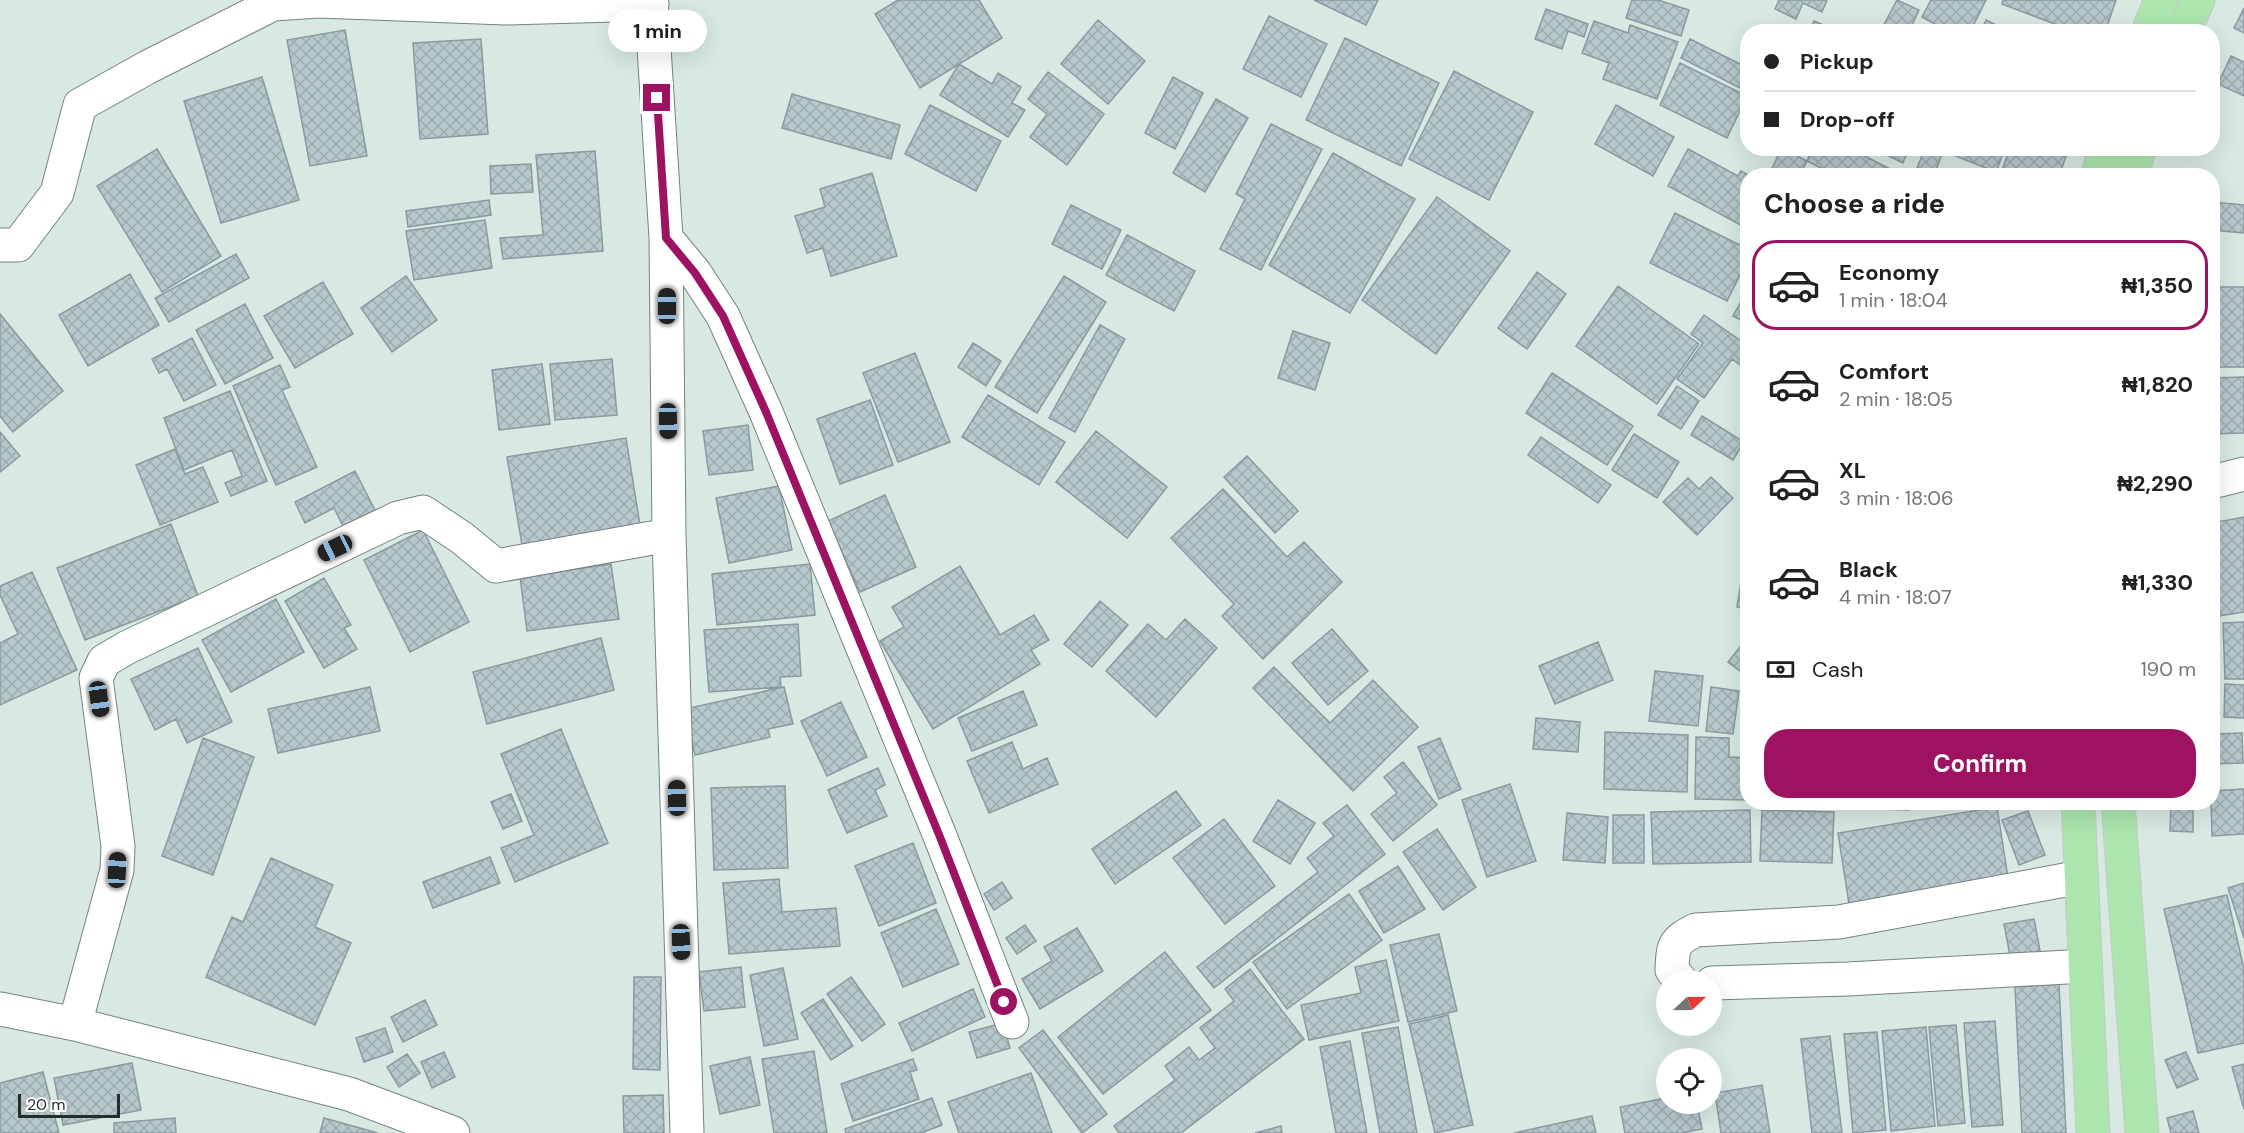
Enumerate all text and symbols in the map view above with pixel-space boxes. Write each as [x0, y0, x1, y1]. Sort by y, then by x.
callout: 1 min [608, 11, 706, 53]
text: 1 min [633, 18, 682, 44]
text: Pickup [1800, 47, 1874, 76]
route end [643, 84, 670, 111]
text: Drop-off [1800, 105, 1895, 134]
text: Choose a ride [1764, 186, 1945, 221]
icon: car [1767, 258, 1821, 312]
text: Economy [1839, 258, 1939, 287]
text: ₦1,350 [2121, 271, 2193, 300]
text: 1 min · 18:04 [1839, 287, 1948, 313]
car [658, 288, 676, 324]
icon: car [1767, 357, 1821, 411]
text: Comfort [1839, 357, 1929, 386]
text: ₦1,820 [2122, 370, 2193, 399]
text: 2 min · 18:05 [1839, 386, 1953, 412]
car [659, 403, 677, 439]
icon: car [1767, 456, 1821, 510]
text: XL [1839, 456, 1866, 485]
text: ₦2,290 [2117, 469, 2193, 498]
text: 3 min · 18:06 [1839, 485, 1954, 511]
car [315, 532, 355, 564]
icon: car [1767, 555, 1821, 609]
text: Black [1839, 555, 1898, 584]
text: ₦1,330 [2122, 568, 2193, 597]
text: 4 min · 18:07 [1839, 584, 1952, 610]
icon: cash [1764, 653, 1797, 686]
text: Cash [1812, 655, 1863, 684]
text: 190 m [2140, 656, 2196, 682]
car [88, 680, 110, 718]
button: Confirm [1764, 729, 2196, 798]
car [668, 780, 686, 816]
car [107, 852, 127, 888]
car [671, 924, 691, 960]
north arrow [1656, 970, 1722, 1036]
map controls [1656, 970, 1722, 1114]
route start [990, 988, 1017, 1015]
button: locate [1656, 1048, 1722, 1114]
scale bar [18, 1091, 120, 1118]
text: 20 m [27, 1094, 66, 1115]

